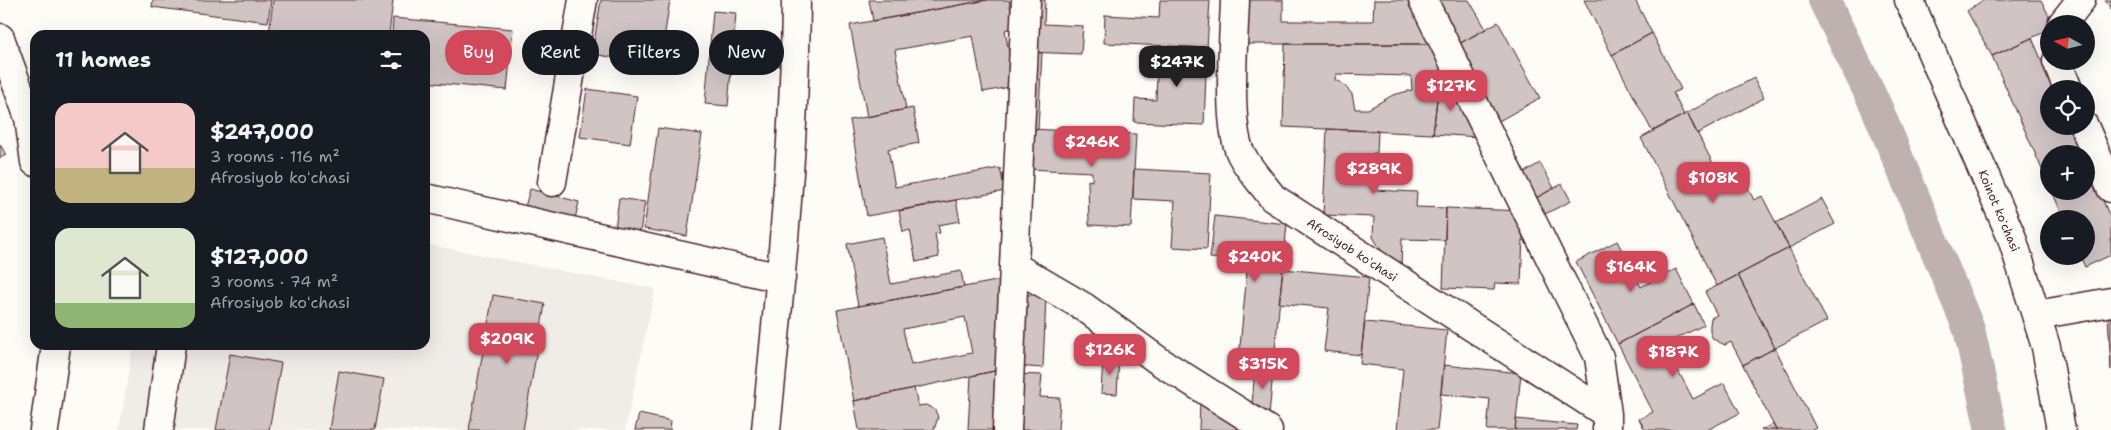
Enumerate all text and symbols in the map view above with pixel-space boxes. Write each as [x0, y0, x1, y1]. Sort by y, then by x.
north arrow [2040, 15, 2095, 70]
map controls [2040, 15, 2095, 265]
chip: Buy [445, 30, 512, 75]
chip: Rent [522, 30, 599, 75]
chip: Filters [609, 30, 699, 75]
chip: New [709, 30, 784, 75]
text: 11 homes [55, 46, 151, 74]
icon: filters [377, 46, 405, 74]
pin: $247K [1142, 46, 1212, 88]
text: $247K [1150, 51, 1204, 72]
pin: $127K [1416, 70, 1486, 112]
text: $127K [1426, 75, 1476, 96]
button: locate [2040, 80, 2095, 135]
text: $247,000 [210, 118, 314, 146]
icon: home [95, 123, 155, 183]
pin: $246K [1057, 126, 1127, 168]
text: $246K [1065, 131, 1119, 152]
button: + [2040, 145, 2095, 200]
text: 3 rooms · 116 m² [210, 146, 340, 167]
pin: $289K [1339, 152, 1409, 195]
text: $289K [1347, 158, 1401, 179]
pin: $108K [1678, 162, 1748, 204]
text: Afrosiyob koʻchasi [210, 167, 350, 188]
text: $108K [1688, 167, 1738, 188]
street label: Koinot koʻchasi [1975, 168, 2023, 254]
button: − [2040, 210, 2095, 265]
street label: Afrosiyob koʻchasi [1304, 215, 1400, 285]
pin: $240K [1220, 240, 1290, 283]
text: $127,000 [210, 243, 308, 271]
text: $240K [1228, 246, 1282, 267]
icon: home [95, 248, 155, 308]
pin: $164K [1596, 250, 1666, 293]
text: $164K [1606, 256, 1656, 277]
text: 3 rooms · 74 m² [210, 271, 338, 292]
text: Afrosiyob koʻchasi [210, 292, 350, 313]
pin: $209K [472, 322, 542, 365]
text: $209K [480, 328, 534, 349]
pin: $126K [1075, 334, 1145, 376]
pin: $187K [1638, 336, 1708, 378]
text: $126K [1085, 339, 1135, 360]
text: $187K [1648, 341, 1698, 362]
pin: $315K [1228, 348, 1298, 390]
text: $315K [1238, 353, 1288, 374]

